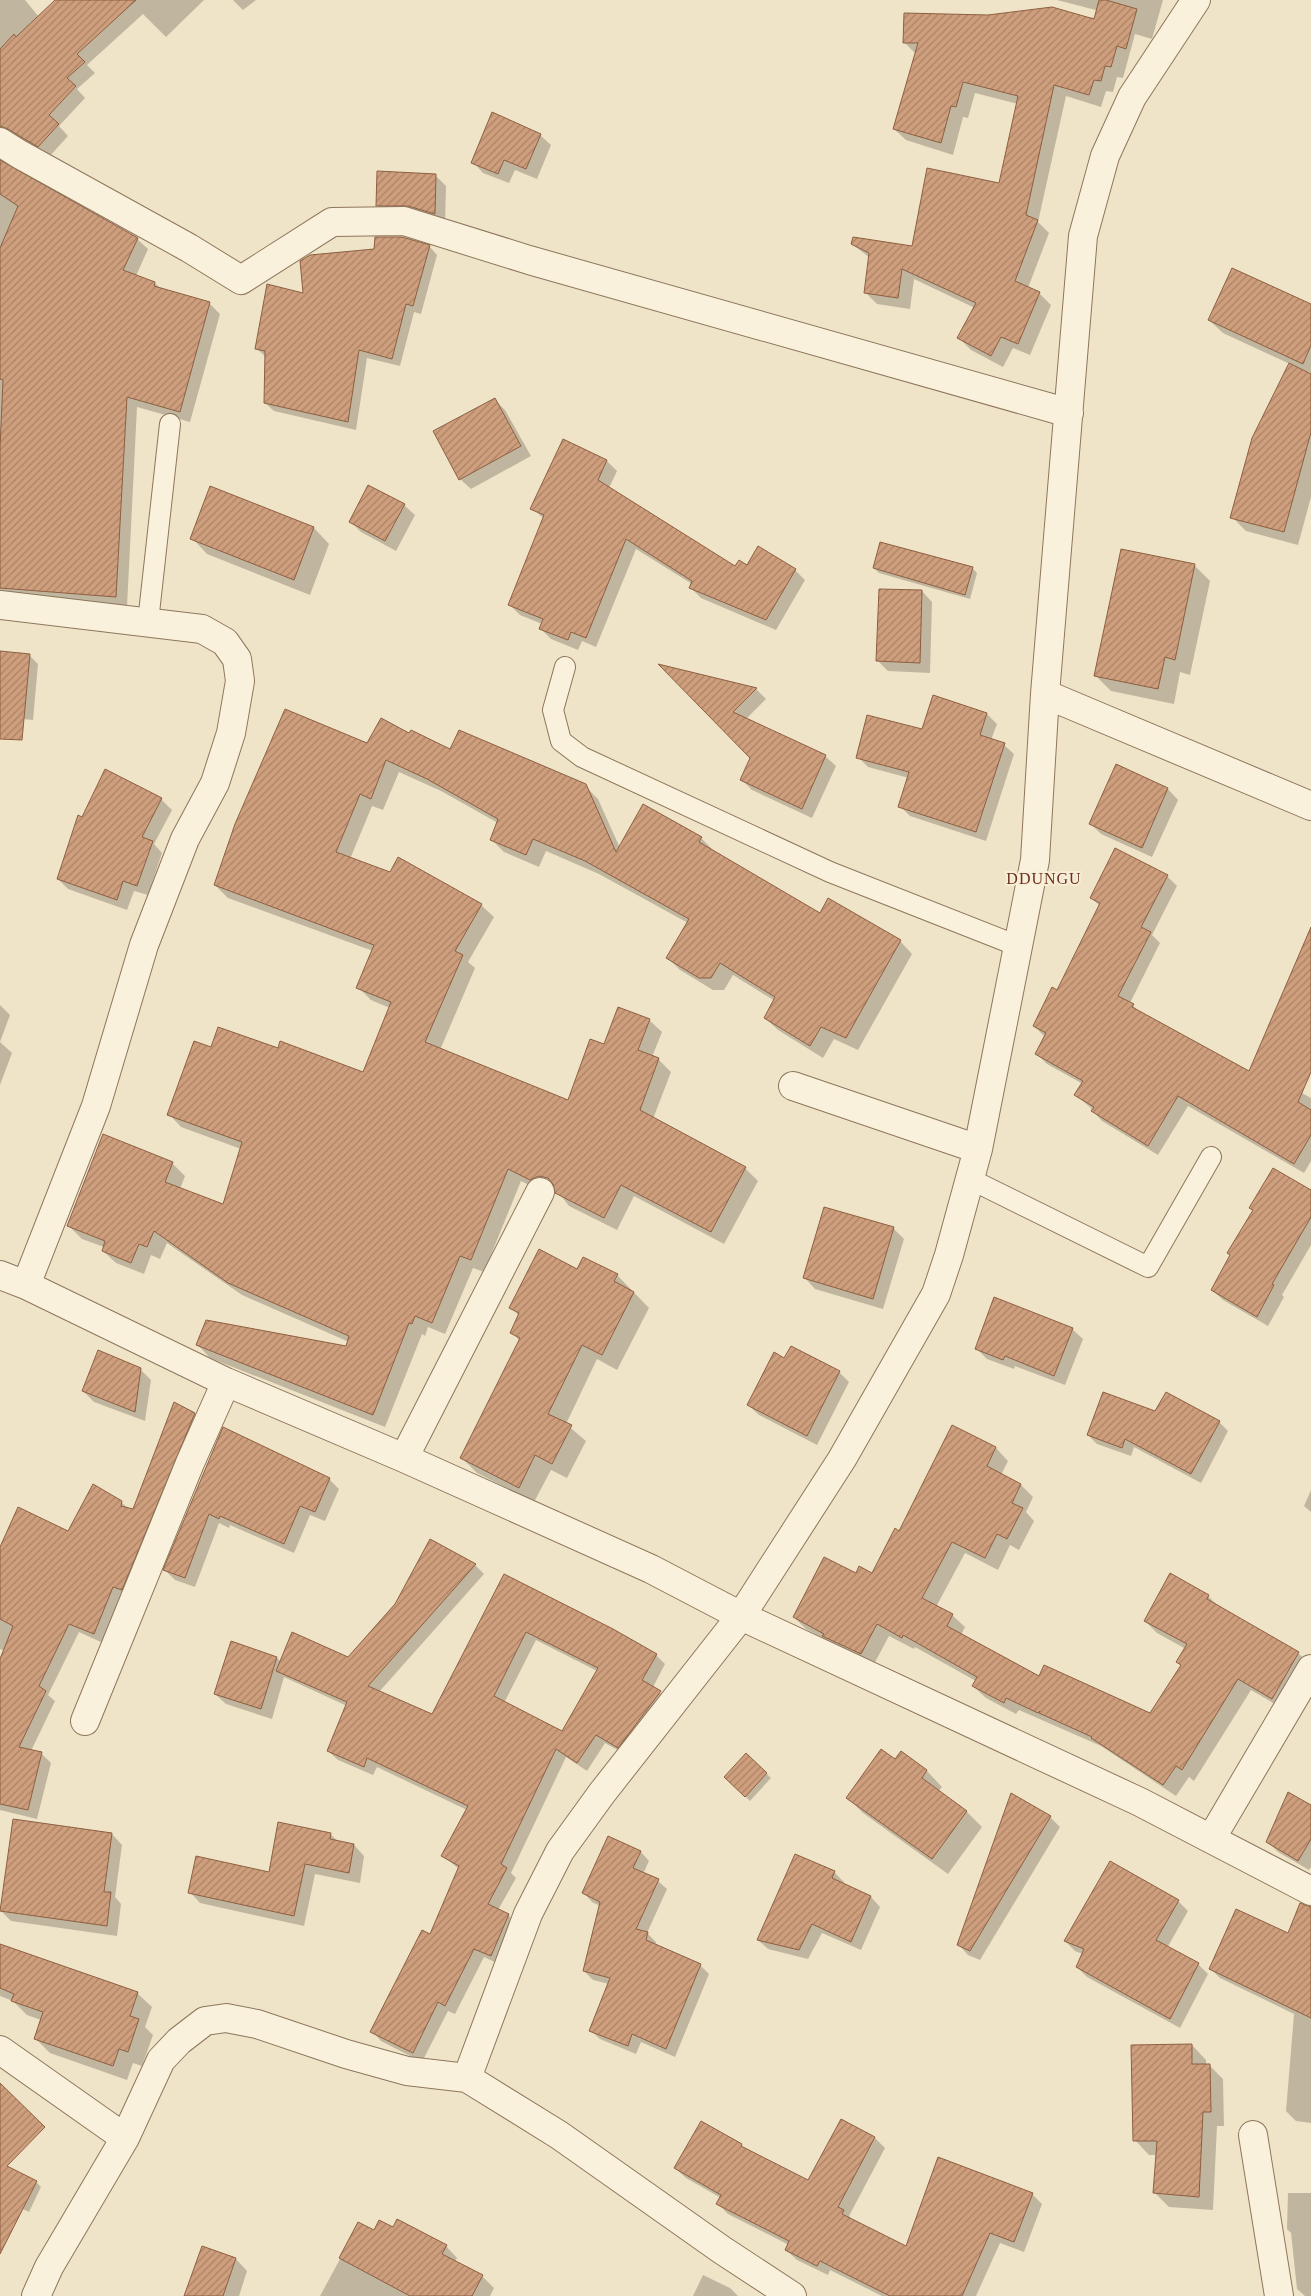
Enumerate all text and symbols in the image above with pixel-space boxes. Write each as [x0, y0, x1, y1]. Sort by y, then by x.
district label: DDUNGU [1006, 870, 1082, 887]

